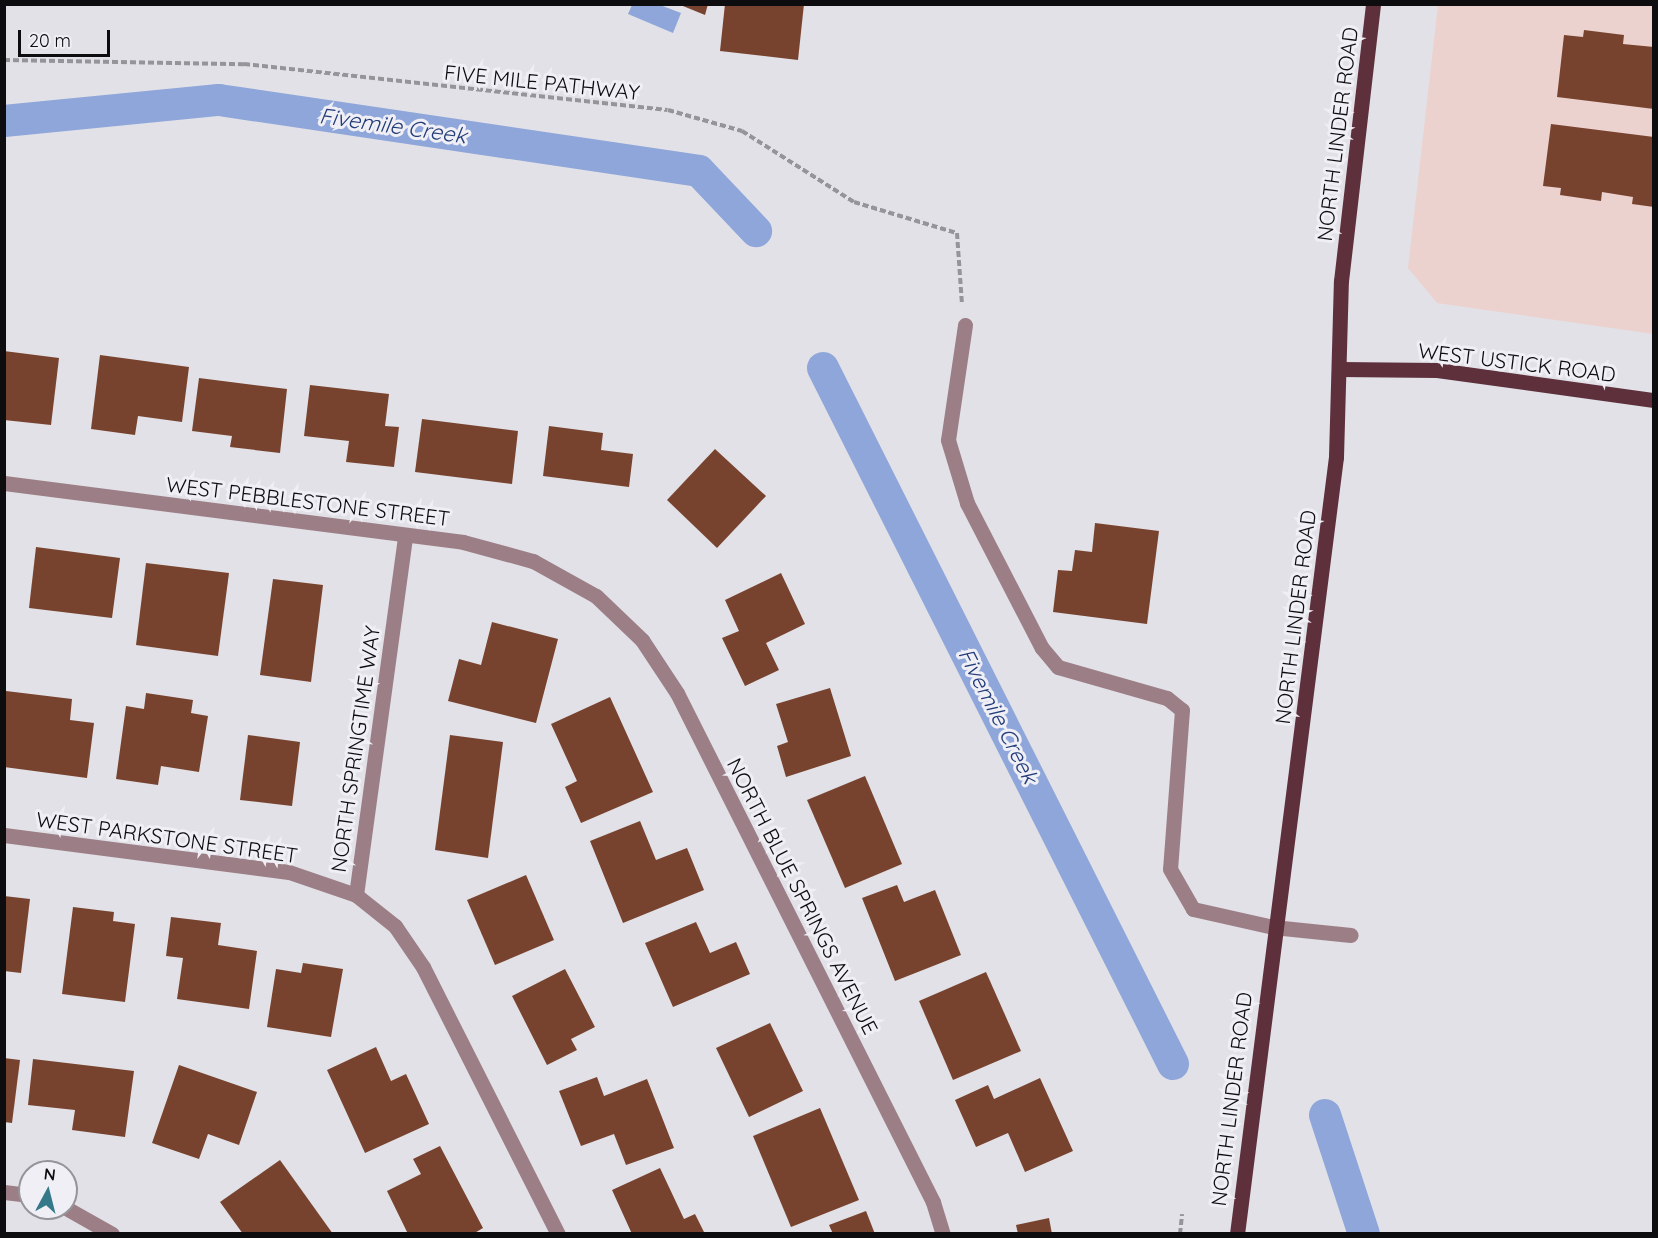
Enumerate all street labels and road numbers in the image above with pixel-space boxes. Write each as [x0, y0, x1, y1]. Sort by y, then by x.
street label: NORTH LINDER ROAD [1311, 25, 1363, 243]
street label: FIVE MILE PATHWAY [443, 59, 641, 105]
street label: WEST USTICK ROAD [1417, 337, 1617, 387]
street label: WEST PEBBLESTONE STREET [165, 471, 451, 531]
street label: NORTH LINDER ROAD [1269, 508, 1321, 726]
street label: NORTH SPRINGTIME WAY [325, 624, 385, 874]
street label: NORTH BLUE SPRINGS AVENUE [722, 754, 884, 1038]
street label: WEST PARKSTONE STREET [35, 806, 299, 868]
street label: NORTH LINDER ROAD [1205, 990, 1257, 1208]

